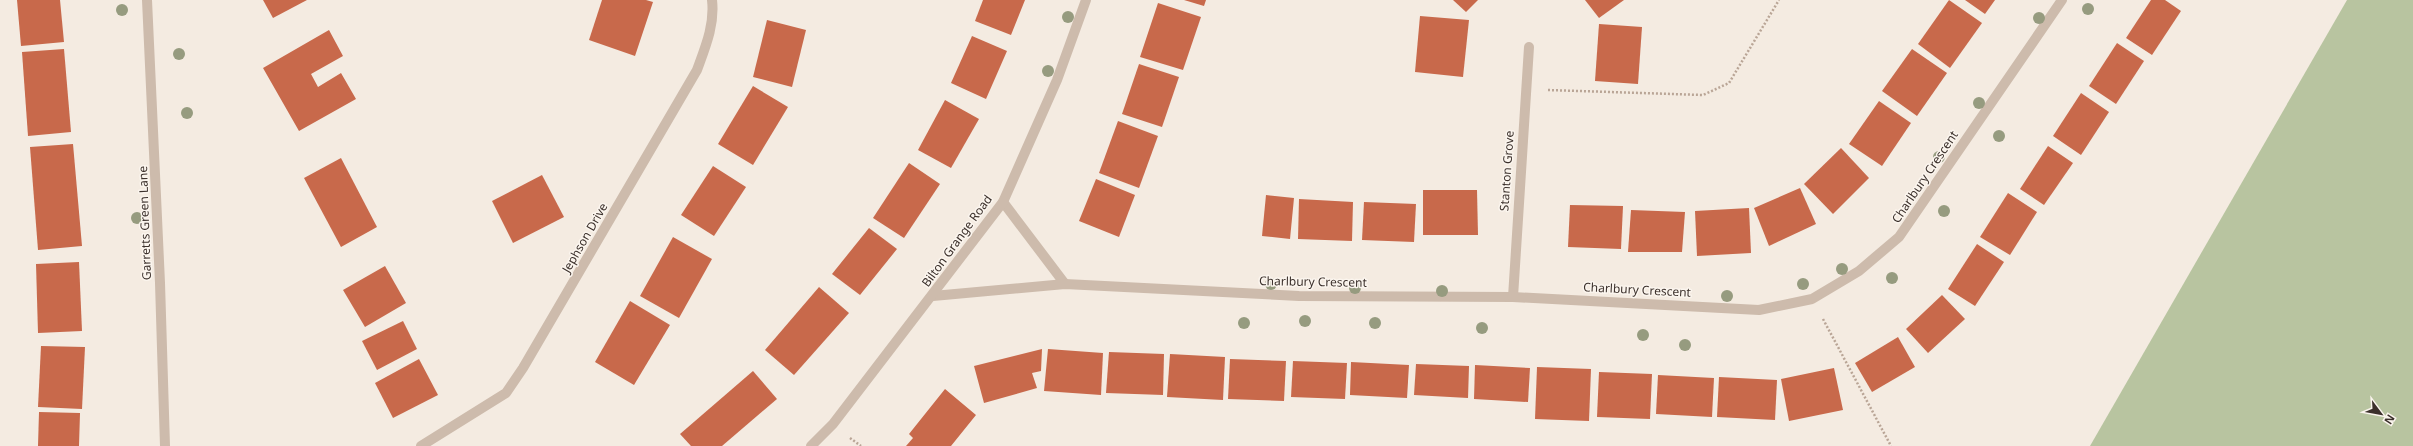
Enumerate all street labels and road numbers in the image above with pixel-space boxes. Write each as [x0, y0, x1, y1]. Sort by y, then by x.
street label: Charlbury Crescent [1887, 127, 1962, 226]
street label: Stanton Grove [1495, 130, 1518, 212]
street label: Garretts Green Lane [134, 165, 155, 280]
street label: Bilton Grange Road [917, 191, 996, 290]
street label: Jephson Drive [557, 199, 612, 277]
street label: Charlbury Crescent [1259, 272, 1368, 291]
street label: Charlbury Crescent [1583, 278, 1692, 301]

